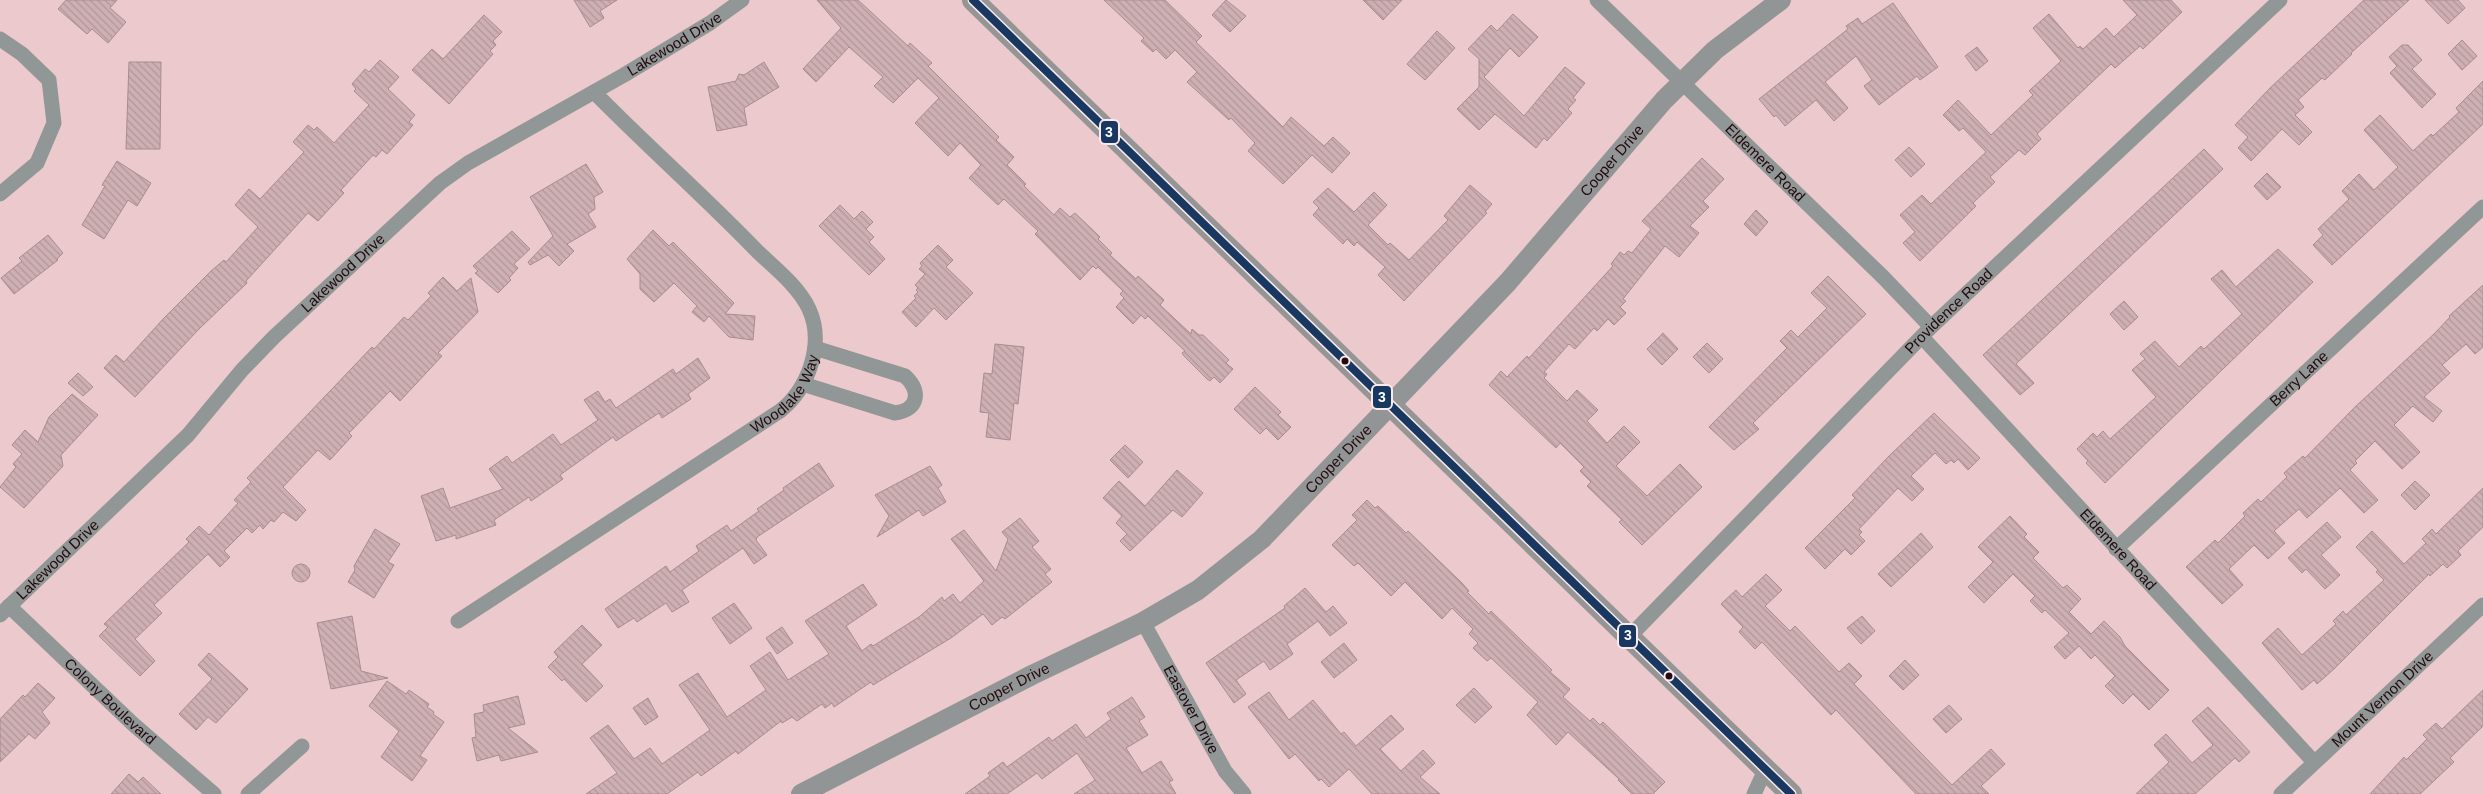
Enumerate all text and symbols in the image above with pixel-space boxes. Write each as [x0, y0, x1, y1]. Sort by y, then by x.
street label: Lakewood Drive [624, 8, 725, 79]
line badge: 3 [1100, 120, 1119, 144]
street label: Eldemere Road [1722, 120, 1809, 205]
street label: Cooper Drive [1576, 121, 1647, 199]
text: 3 [1105, 124, 1113, 140]
street label: Lakewood Drive [298, 230, 388, 315]
street label: Providence Road [1901, 265, 1996, 357]
street label: Berry Lane [2266, 347, 2331, 409]
street label: Woodlake Way [747, 352, 822, 436]
unlabelled marker [1340, 356, 1350, 366]
line badge: 3 [1372, 385, 1392, 409]
text: 3 [1378, 389, 1386, 405]
street label: Cooper Drive [1301, 421, 1375, 497]
street label: Eldemere Road [2077, 505, 2160, 593]
street label: Lakewood Drive [13, 516, 102, 603]
line badge: 3 [1618, 624, 1637, 648]
text: 3 [1624, 627, 1632, 643]
street label: Mount Vernon Drive [2328, 647, 2436, 750]
street label: Colony Boulevard [61, 654, 159, 748]
street label: Cooper Drive [966, 659, 1052, 714]
street label: Eastover Drive [1160, 662, 1223, 757]
unlabelled marker [1664, 671, 1674, 681]

